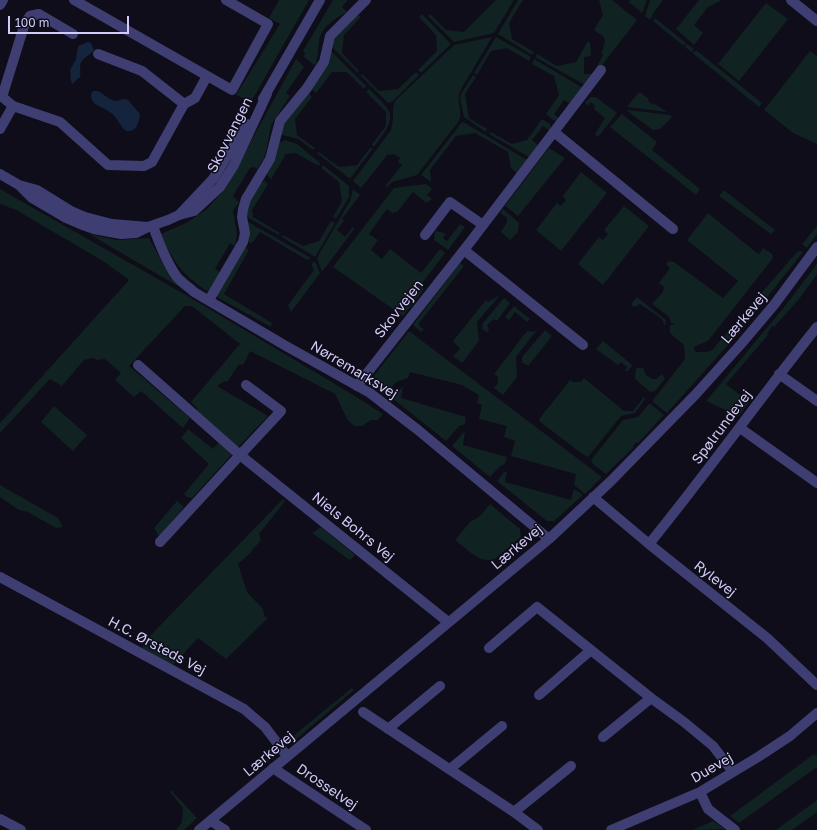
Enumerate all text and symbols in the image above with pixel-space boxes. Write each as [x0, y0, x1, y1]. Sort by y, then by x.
scale bar [10, 8, 131, 34]
text: 100 m [15, 15, 49, 30]
street label: Skovvangen [204, 95, 256, 175]
street label: Skovvejen [371, 277, 427, 341]
street label: Lærkevej [718, 289, 770, 347]
street label: Nørremarksvej [307, 337, 401, 403]
street label: Spølrundevej [689, 386, 755, 468]
street label: Niels Bohrs Vej [308, 489, 398, 565]
street label: Lærkevej [488, 521, 546, 573]
street label: Rylevej [691, 557, 739, 601]
street label: H.C. Ørsteds Vej [105, 613, 209, 679]
street label: Lærkevej [240, 728, 298, 780]
street label: Duevej [688, 749, 736, 787]
street label: Drosselvej [293, 760, 361, 814]

